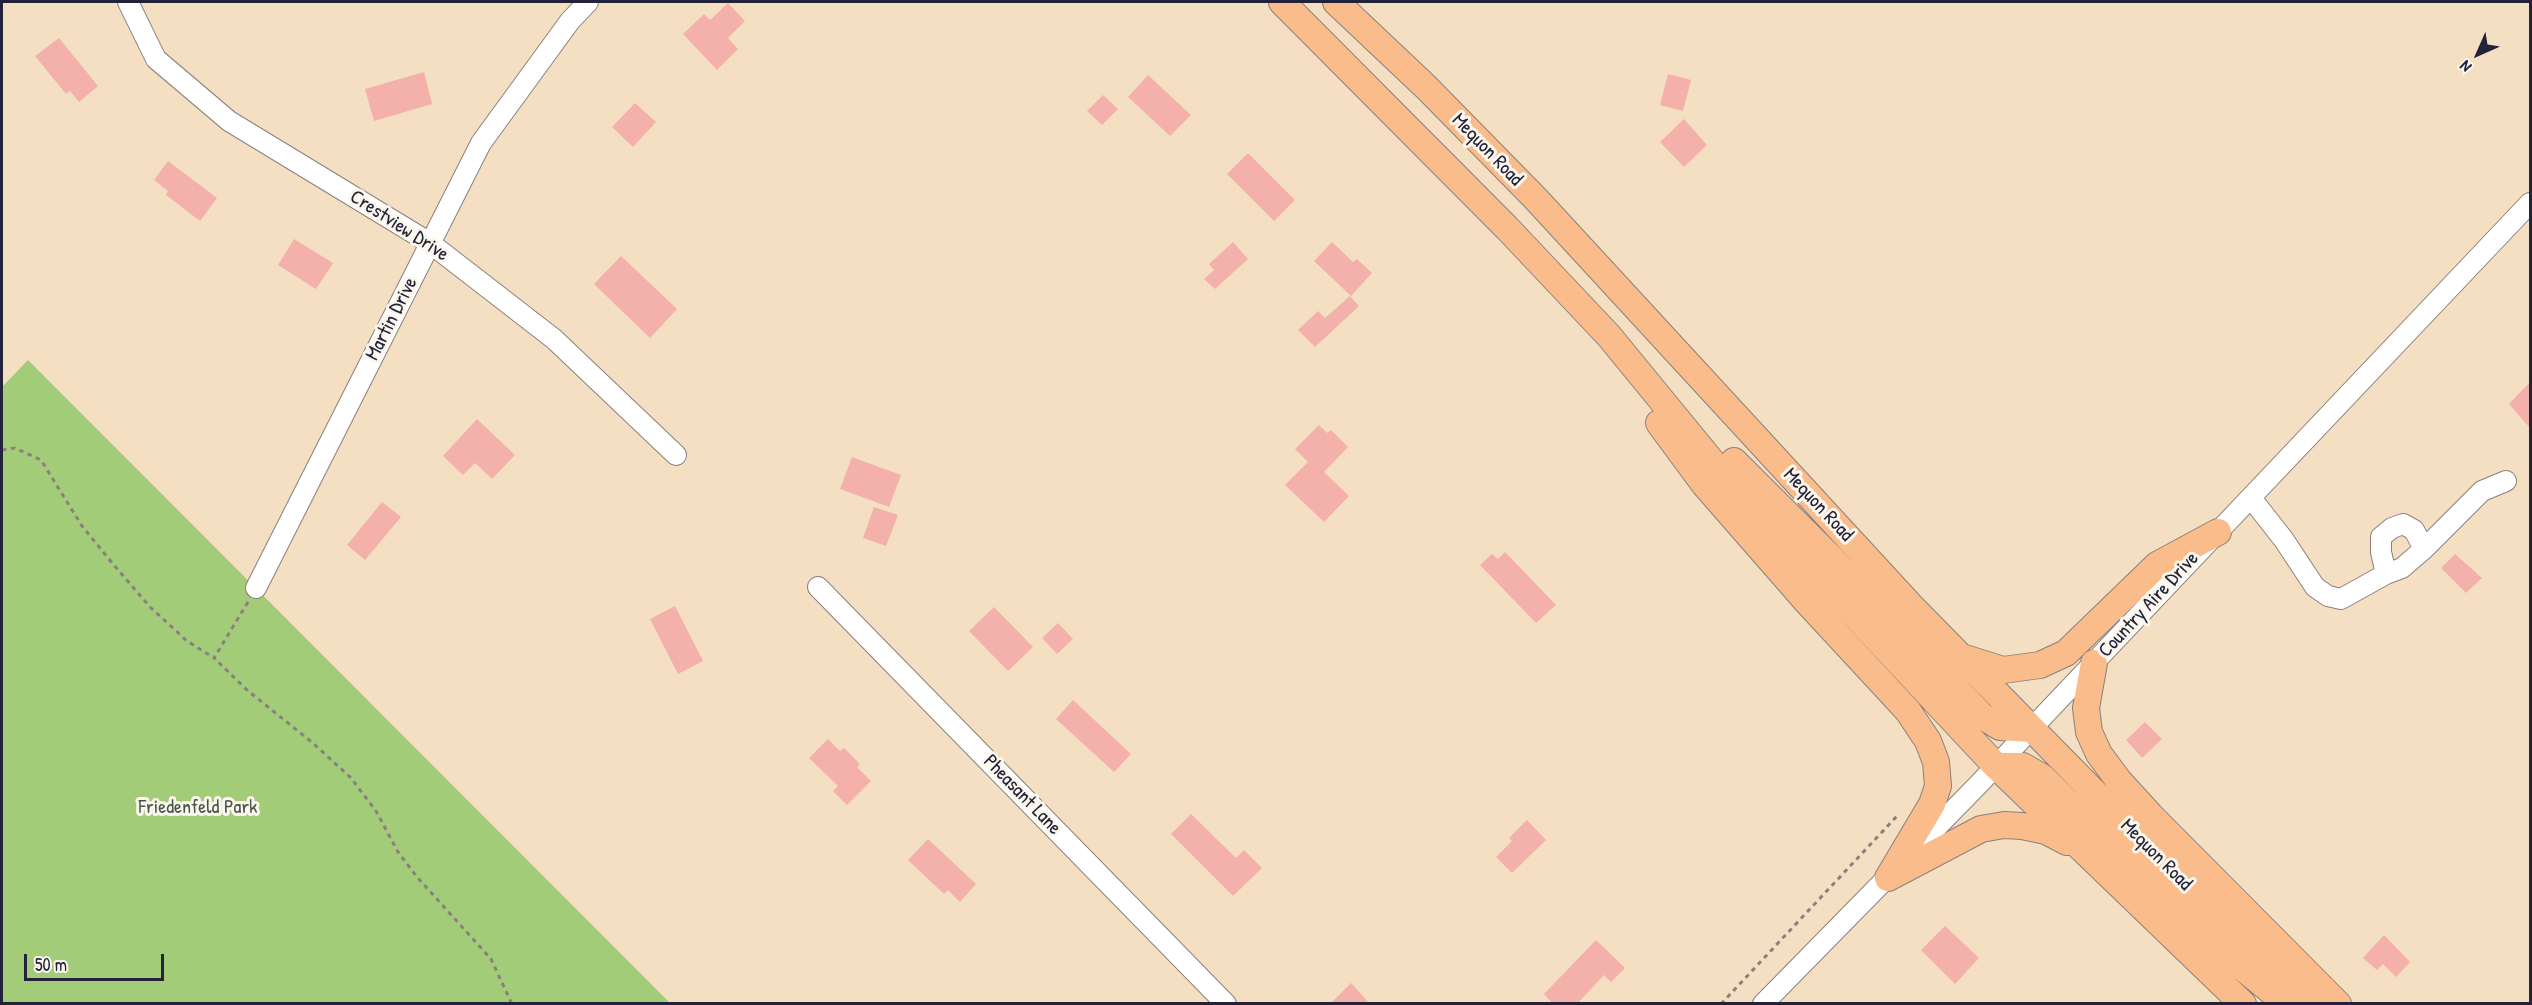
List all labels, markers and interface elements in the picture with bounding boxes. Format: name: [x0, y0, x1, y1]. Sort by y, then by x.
north arrow: [2448, 24, 2508, 84]
text: N: [2454, 56, 2476, 78]
street label: Mequon Road: [1447, 109, 1527, 191]
street label: Crestview Drive: [345, 185, 453, 267]
street label: Martin Drive: [361, 273, 423, 365]
street label: Mequon Road: [1778, 463, 1858, 547]
street label: Country Aire Drive: [2094, 547, 2204, 663]
street label: Pheasant Lane: [978, 750, 1066, 840]
park label: Friedenfeld Park: [139, 796, 257, 820]
street label: Mequon Road: [2115, 814, 2197, 896]
scale bar: [27, 942, 166, 980]
text: 50 m: [35, 952, 67, 977]

